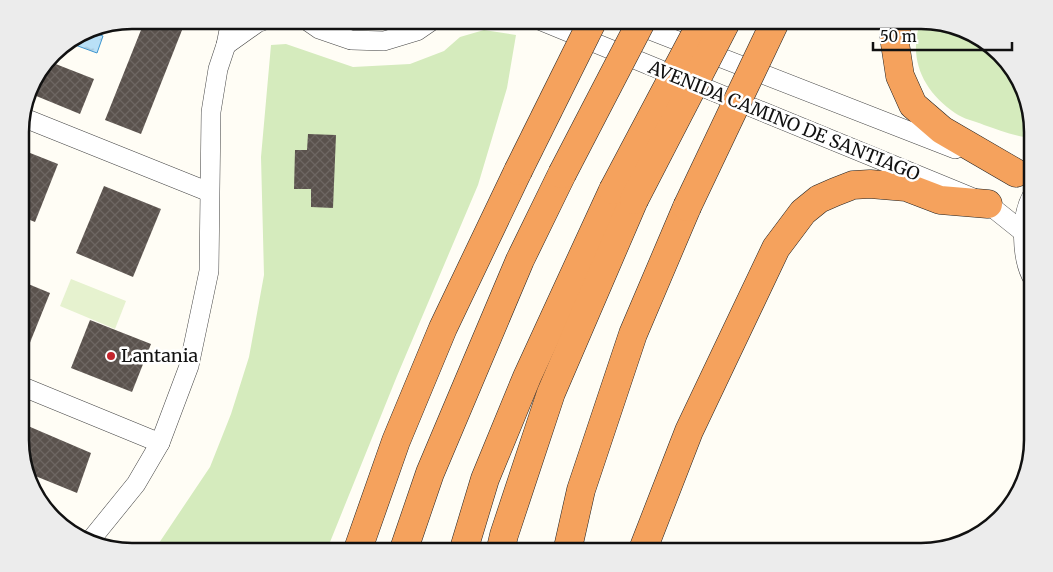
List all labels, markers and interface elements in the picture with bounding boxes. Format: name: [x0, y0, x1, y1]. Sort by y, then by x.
scale bar: [873, 20, 1012, 52]
text: 50 m: [880, 27, 917, 46]
street label: AVENIDA CAMINO DE SANTIAGO: [644, 55, 923, 186]
place label: Lantania: [121, 344, 199, 367]
marker: Lantania: [105, 350, 117, 362]

